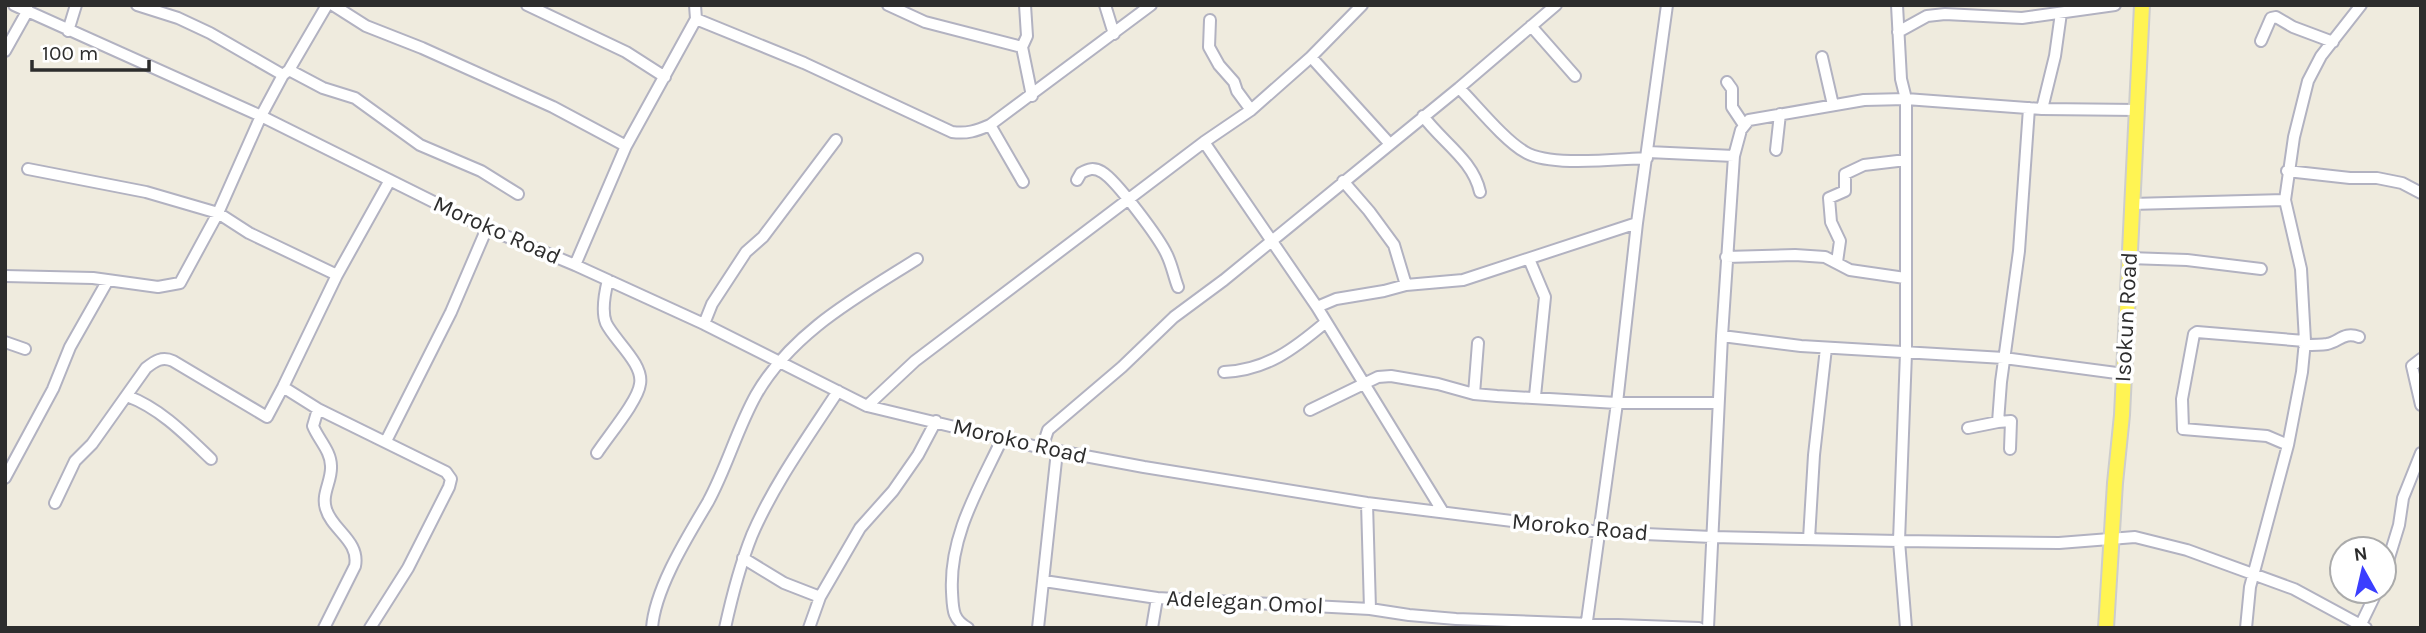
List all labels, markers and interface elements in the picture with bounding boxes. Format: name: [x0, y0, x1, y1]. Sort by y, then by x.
scale bar: [32, 28, 149, 72]
text: 100 m: [42, 41, 99, 65]
street label: Moroko Road: [429, 190, 565, 270]
street label: Isokun Road: [2109, 251, 2143, 383]
street label: Moroko Road: [950, 412, 1090, 470]
street label: Moroko Road: [1511, 508, 1649, 546]
north arrow: [2328, 535, 2398, 605]
text: N: [2352, 542, 2369, 566]
street label: Adelegan Omol: [1166, 584, 1324, 620]

